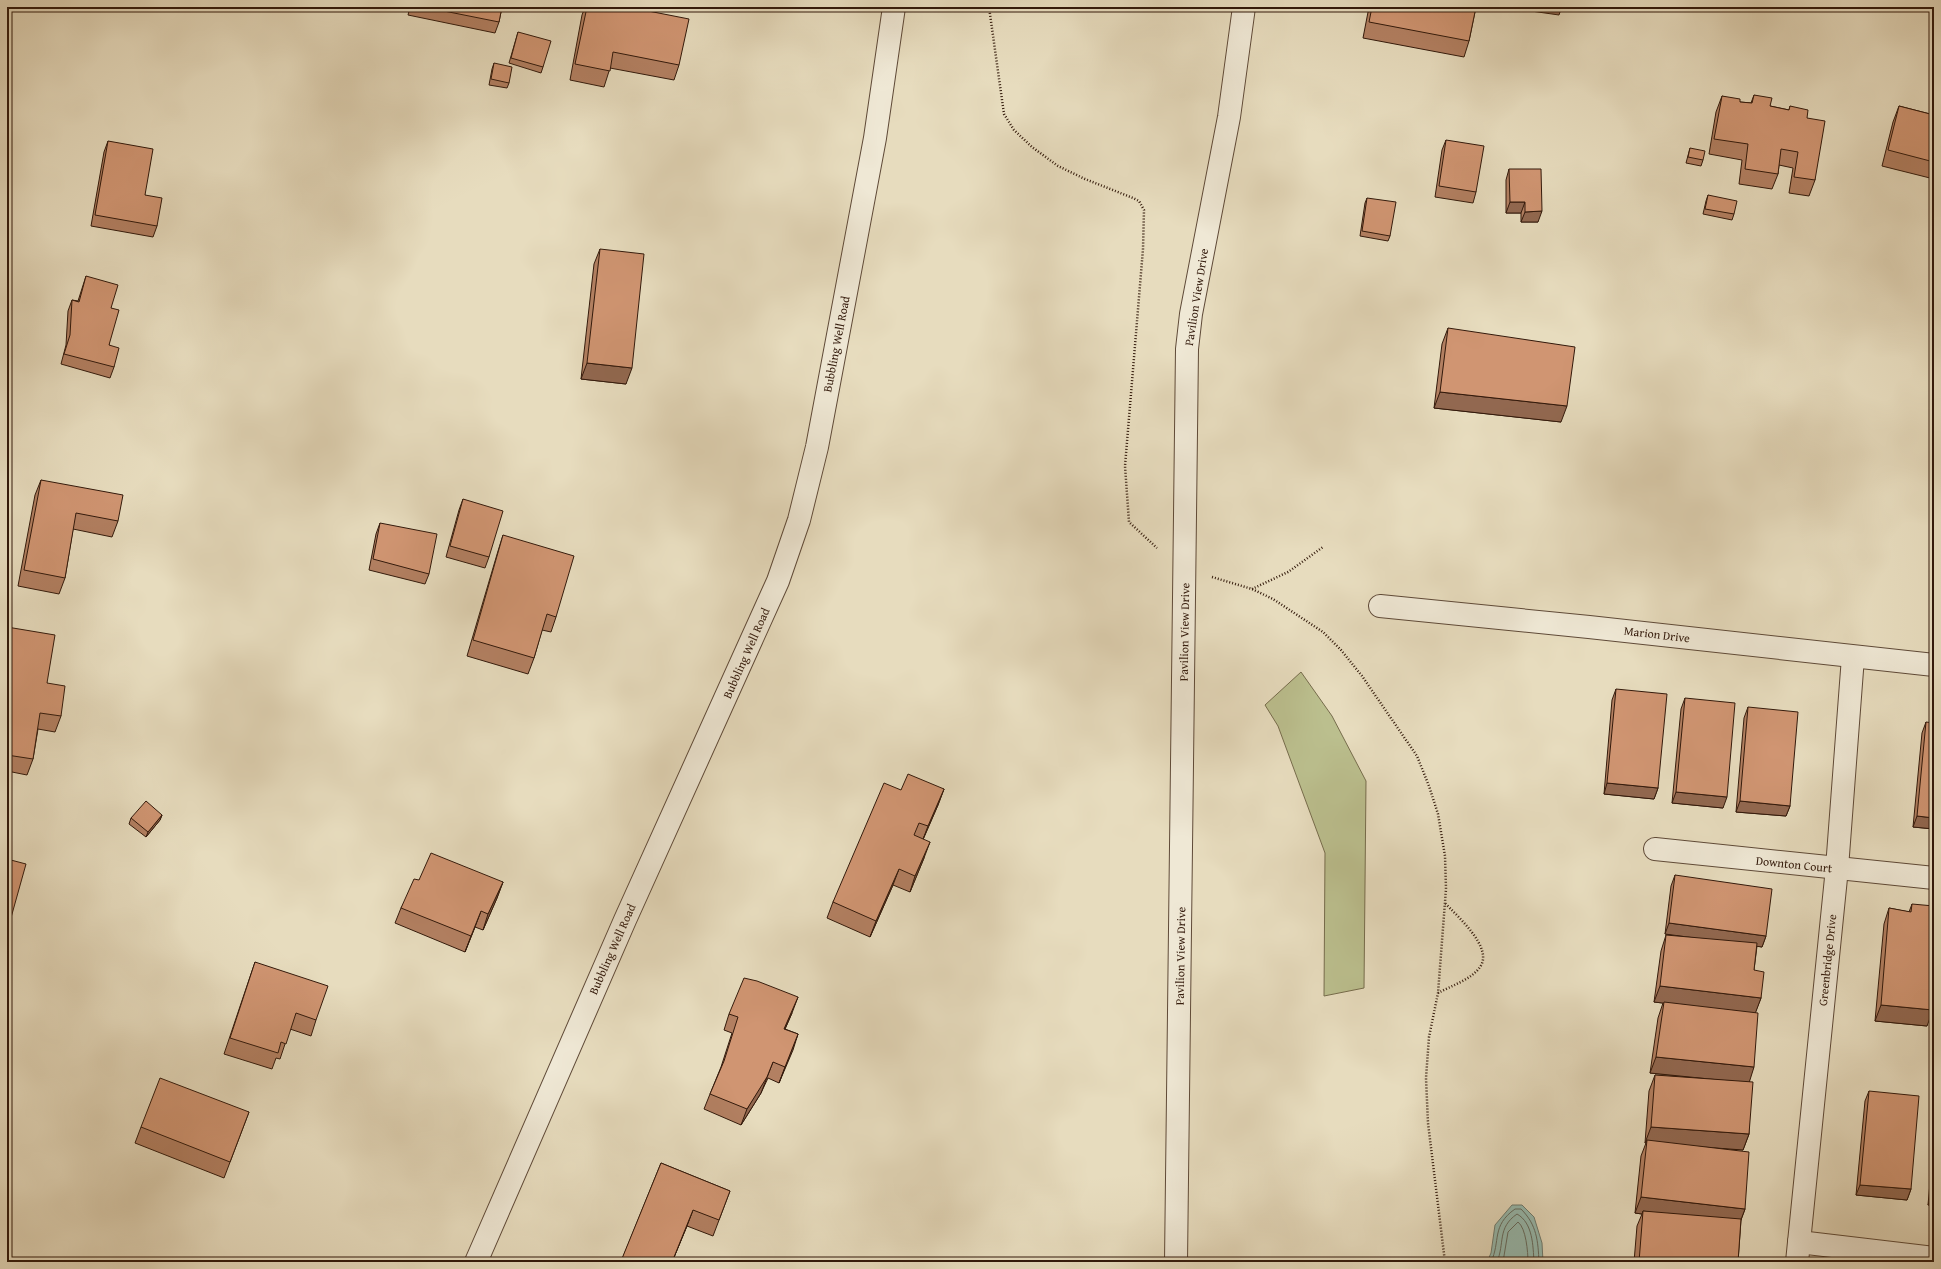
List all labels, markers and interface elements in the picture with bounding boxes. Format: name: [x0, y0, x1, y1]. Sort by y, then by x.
street label: Pavilion View Drive: [1180, 247, 1212, 347]
street label: Bubbling Well Road: [818, 294, 854, 394]
street label: Pavilion View Drive: [1175, 582, 1193, 681]
street label: Bubbling Well Road: [718, 604, 774, 701]
street label: Marion Drive: [1623, 622, 1691, 647]
street label: Downton Court: [1755, 852, 1834, 877]
street label: Bubbling Well Road: [584, 900, 640, 997]
street label: Pavilion View Drive: [1171, 906, 1189, 1005]
street label: Greenbridge Drive: [1814, 913, 1840, 1007]

